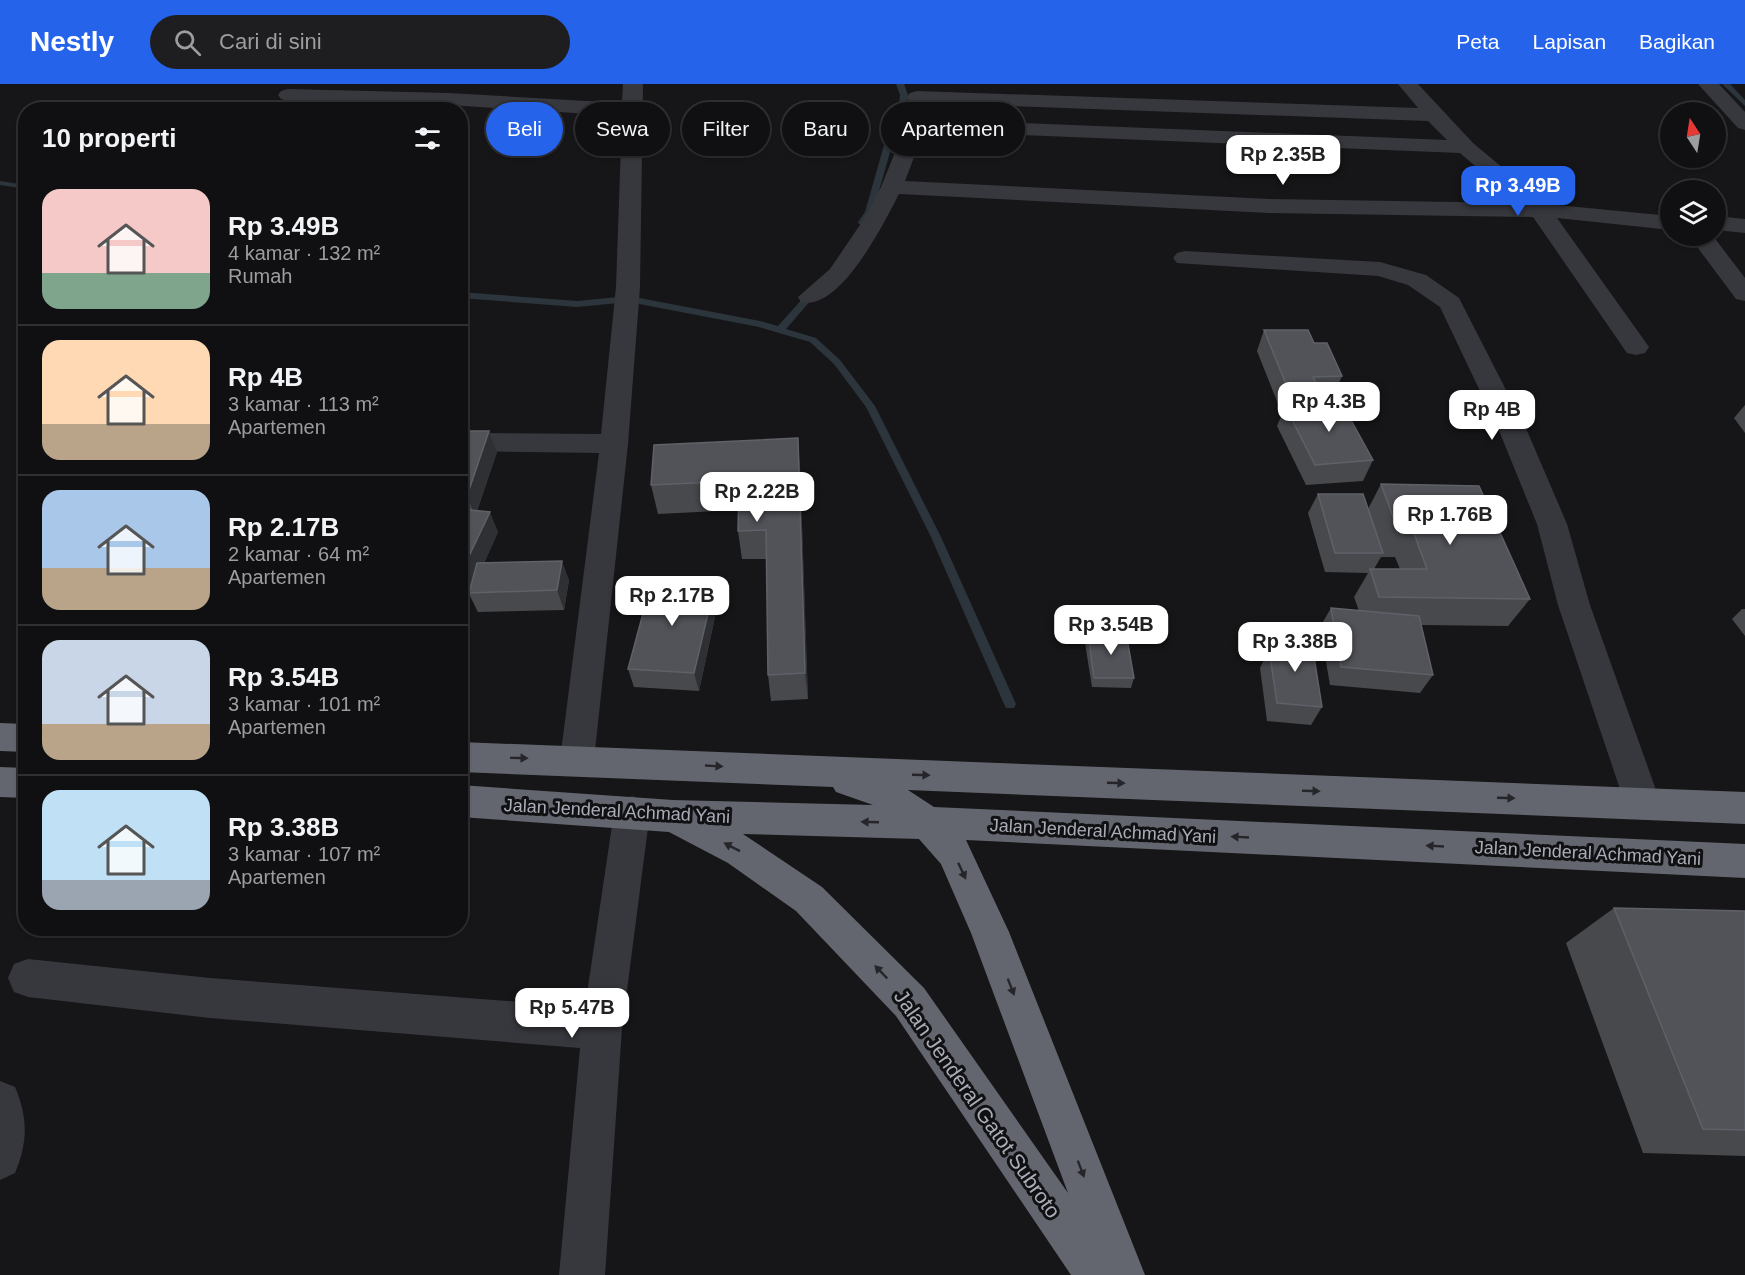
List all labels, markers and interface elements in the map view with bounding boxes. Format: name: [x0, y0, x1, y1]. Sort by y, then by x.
search box: [150, 15, 570, 69]
text: Nestly: [30, 26, 114, 57]
icon: search: [171, 26, 204, 59]
text: Cari di sini: [219, 29, 322, 54]
text: Peta: [1456, 30, 1500, 53]
text: Lapisan: [1533, 30, 1606, 53]
text: Bagikan: [1639, 30, 1715, 53]
chip: Beli: [486, 102, 563, 156]
chip: Sewa: [575, 102, 670, 156]
chip: Filter: [682, 102, 770, 156]
chip: Baru: [782, 102, 869, 156]
chip: Apartemen: [881, 102, 1025, 156]
north arrow: [1660, 102, 1726, 168]
map controls: [1660, 102, 1726, 246]
icon: filters: [411, 122, 444, 155]
text: 10 properti: [42, 123, 176, 153]
pin: Rp 2.35B: [1221, 135, 1345, 186]
text: Rp 2.35B: [1240, 143, 1326, 165]
pin: Rp 3.49B: [1456, 166, 1580, 217]
text: Rp 3.49B: [1475, 174, 1561, 196]
button: layers: [1660, 180, 1726, 246]
text: Rp 3.49B: [228, 211, 339, 241]
icon: home: [90, 213, 162, 285]
text: 4 kamar · 132 m²: [228, 242, 380, 264]
text: Rumah: [228, 265, 292, 287]
text: Rp 4B: [228, 362, 303, 392]
icon: home: [90, 364, 162, 436]
pin: Rp 4.3B: [1274, 382, 1384, 433]
text: Rp 4.3B: [1292, 390, 1366, 412]
pin: Rp 4B: [1450, 390, 1534, 441]
text: 3 kamar · 113 m²: [228, 393, 379, 415]
text: Rp 4B: [1463, 398, 1521, 420]
text: Apartemen: [228, 416, 326, 438]
pin: Rp 2.22B: [695, 472, 819, 523]
text: Rp 2.22B: [714, 480, 800, 502]
pin: Rp 1.76B: [1388, 495, 1512, 546]
text: Rp 1.76B: [1407, 503, 1493, 525]
text: Rp 2.17B: [228, 512, 339, 542]
icon: home: [90, 514, 162, 586]
text: 2 kamar · 64 m²: [228, 543, 369, 565]
text: Apartemen: [228, 566, 326, 588]
pin: Rp 2.17B: [610, 576, 734, 627]
text: Rp 2.17B: [629, 584, 715, 606]
pin: Rp 3.54B: [1049, 605, 1173, 656]
text: Rp 3.54B: [1068, 613, 1154, 635]
pin: Rp 3.38B: [1233, 622, 1357, 673]
text: Rp 3.38B: [1252, 630, 1338, 652]
text: Rp 3.54B: [228, 662, 339, 692]
icon: home: [90, 664, 162, 736]
text: 3 kamar · 101 m²: [228, 693, 380, 715]
text: Apartemen: [228, 716, 326, 738]
one-way arrow: [509, 754, 528, 763]
one-way arrow: [704, 761, 723, 770]
one-way arrow: [912, 770, 931, 780]
one-way arrow: [1107, 778, 1126, 787]
one-way arrow: [1302, 786, 1321, 795]
one-way arrow: [1496, 794, 1515, 803]
street label: Jalan Jenderal Achmad Yani: [503, 795, 731, 827]
text: Rp 3.38B: [228, 812, 339, 842]
icon: home: [90, 814, 162, 886]
street label: Jalan Jenderal Achmad Yani: [989, 815, 1217, 847]
one-way arrow: [861, 817, 880, 826]
one-way arrow: [1231, 833, 1250, 842]
street label: Jalan Jenderal Achmad Yani: [1474, 837, 1702, 869]
one-way arrow: [724, 842, 741, 852]
one-way arrow: [1425, 842, 1444, 851]
text: 3 kamar · 107 m²: [228, 843, 380, 865]
one-way arrow: [957, 862, 967, 880]
text: Apartemen: [228, 866, 326, 888]
one-way arrow: [874, 965, 888, 979]
one-way arrow: [1007, 978, 1016, 996]
street label: Jalan Jenderal Gatot Subroto: [890, 985, 1065, 1222]
pin: Rp 5.47B: [510, 988, 634, 1039]
text: Rp 5.47B: [529, 996, 615, 1018]
one-way arrow: [1077, 1160, 1087, 1178]

